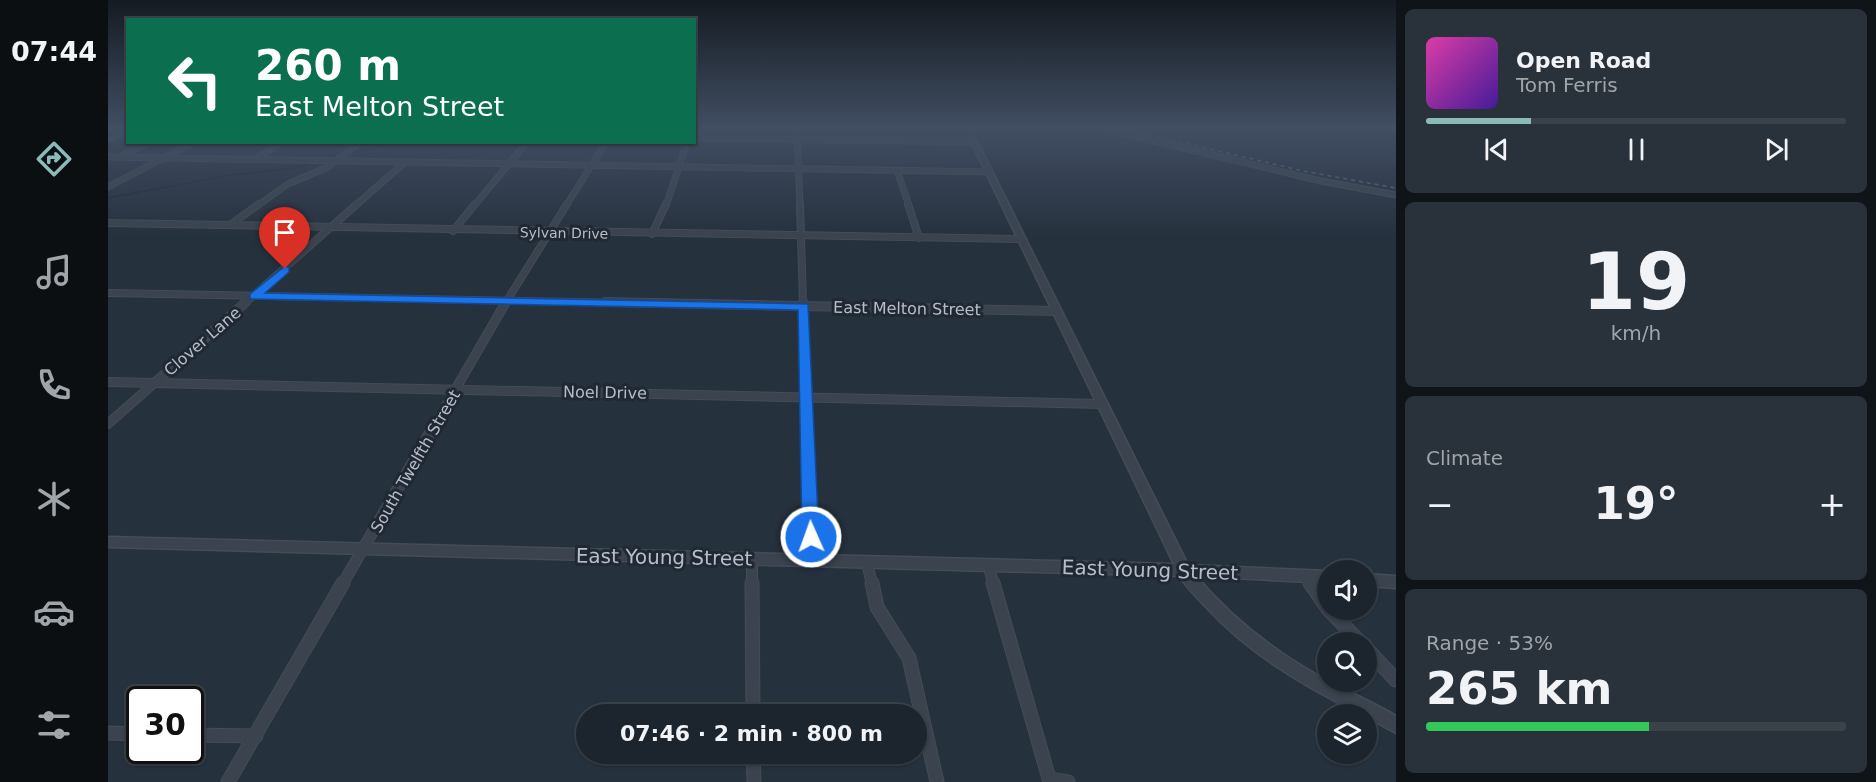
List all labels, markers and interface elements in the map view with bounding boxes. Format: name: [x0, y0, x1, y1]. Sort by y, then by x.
text: 07:44: [11, 36, 97, 67]
text: 260 m: [255, 41, 401, 90]
icon: left: [156, 42, 234, 120]
text: Open Road: [1516, 48, 1651, 73]
text: Tom Ferris: [1516, 73, 1618, 97]
text: East Melton Street: [255, 91, 504, 122]
icon: previous: [1480, 133, 1513, 166]
icon: pause: [1620, 133, 1653, 166]
icon: next: [1760, 133, 1793, 166]
icon: directions: [33, 138, 75, 180]
pin: [259, 207, 310, 269]
icon: arrive: [268, 216, 301, 249]
street label: Sylvan Drive: [520, 224, 608, 242]
text: 19: [1582, 237, 1690, 327]
icon: music: [33, 251, 75, 293]
street label: East Melton Street: [833, 298, 981, 319]
street label: Clover Lane: [160, 303, 244, 380]
text: km/h: [1611, 321, 1661, 345]
icon: phone: [33, 364, 75, 406]
street label: Noel Drive: [563, 382, 647, 403]
street label: South Twelfth Street: [367, 387, 464, 536]
text: Climate: [1426, 446, 1503, 470]
text: 19°: [1593, 477, 1679, 530]
icon: climate: [33, 478, 75, 520]
text: −: [1426, 485, 1454, 524]
text: +: [1818, 485, 1846, 524]
position arrow: [779, 505, 843, 569]
street label: East Young Street: [576, 543, 753, 571]
street label: East Young Street: [1061, 555, 1239, 585]
map controls: [1317, 560, 1377, 764]
button: sound: [1317, 560, 1377, 620]
icon: car: [33, 591, 75, 633]
text: Range · 53%: [1426, 631, 1553, 655]
button: search: [1317, 632, 1377, 692]
text: 265 km: [1426, 662, 1612, 715]
speed limit sign: 30: [126, 686, 204, 764]
icon: filters: [33, 704, 75, 746]
button: layers: [1317, 704, 1377, 764]
text: 07:46 · 2 min · 800 m: [620, 721, 883, 746]

